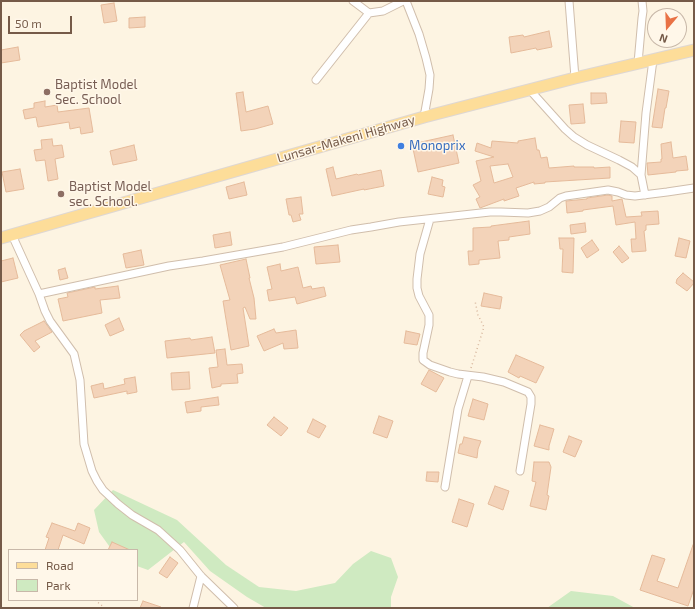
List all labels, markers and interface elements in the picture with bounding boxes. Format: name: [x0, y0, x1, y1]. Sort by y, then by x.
scale bar: [10, 8, 74, 34]
north arrow: [647, 8, 687, 48]
text: 50 m: [15, 16, 42, 30]
text: N: [657, 31, 669, 46]
place label: Baptist Model Sec. School: [55, 77, 137, 108]
marker: Baptist Model Sec. School: [42, 87, 52, 97]
street label: Lunsar-Makeni Highway: [275, 112, 417, 166]
place label: Monoprix: [409, 138, 466, 154]
marker: Monoprix: [396, 141, 406, 151]
place label: Baptist Model sec. School.: [69, 179, 151, 210]
marker: Baptist Model sec. School.: [56, 189, 66, 199]
legend: [8, 549, 138, 601]
text: Road: [46, 558, 74, 572]
text: Park: [46, 578, 71, 592]

